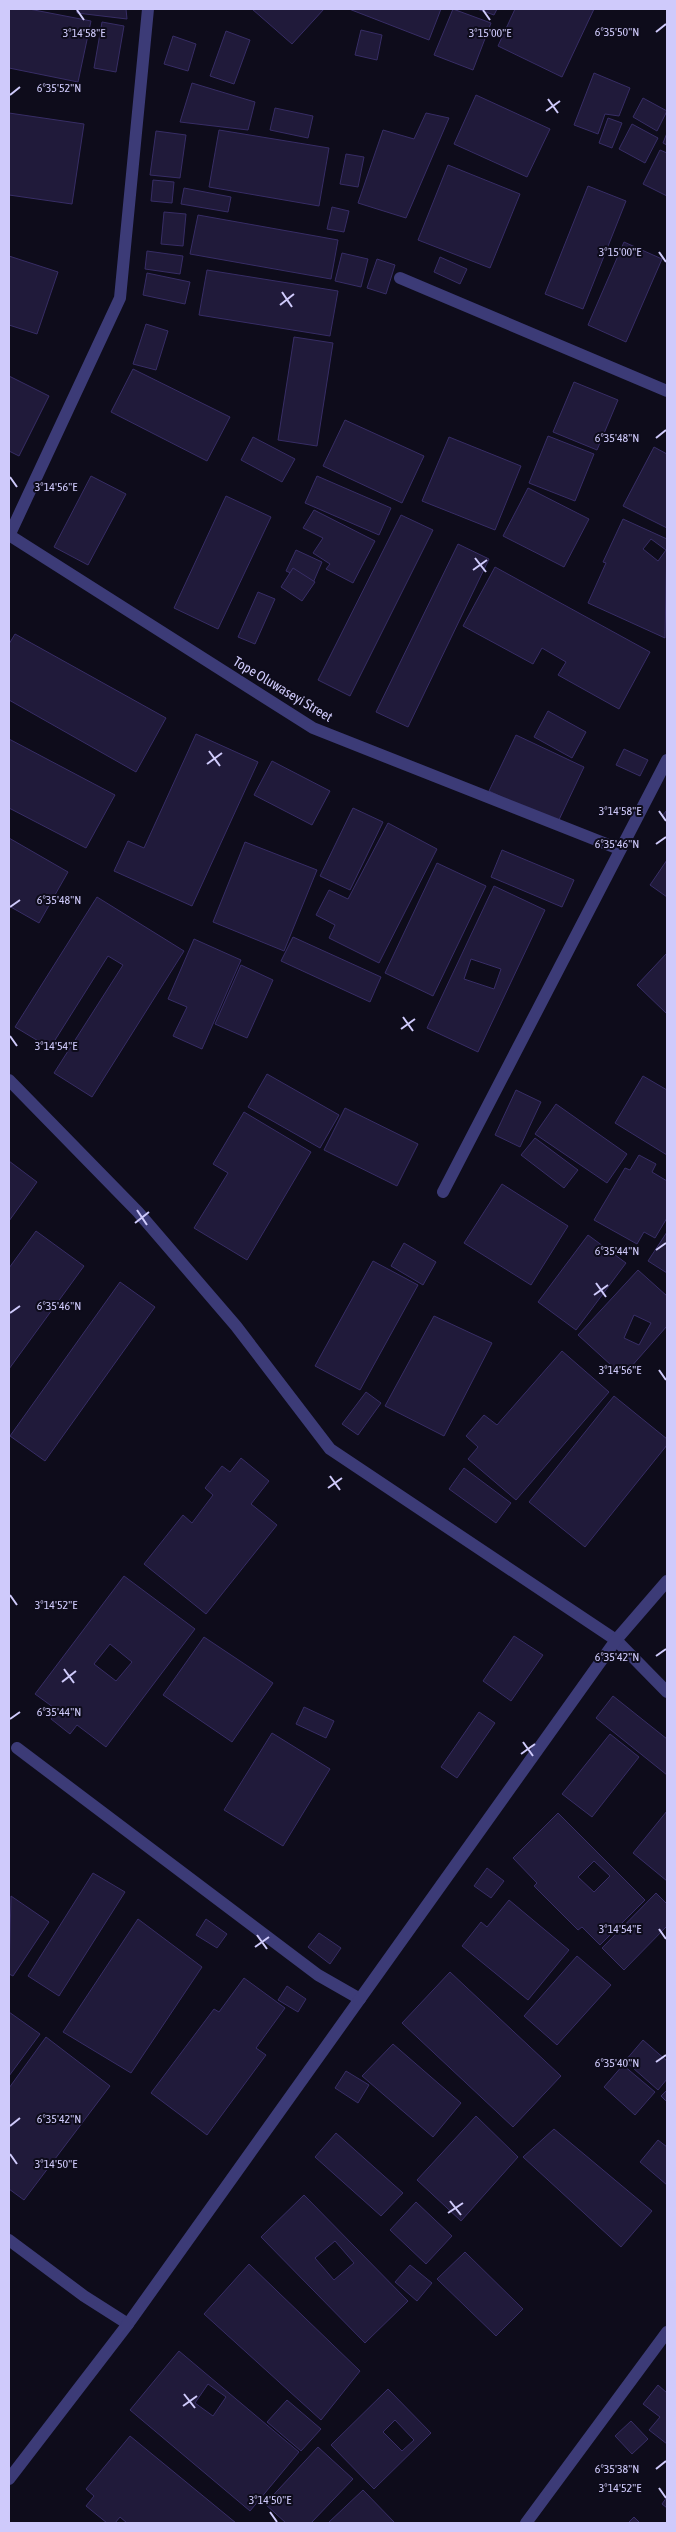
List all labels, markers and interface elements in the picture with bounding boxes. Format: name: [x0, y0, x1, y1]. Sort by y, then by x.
text: 6°35'50"N: [595, 25, 639, 39]
text: 3°14'58"E: [63, 26, 105, 40]
text: 3°15'00"E: [469, 26, 511, 40]
text: 6°35'52"N: [37, 81, 81, 95]
text: 3°15'00"E: [599, 245, 641, 259]
text: 6°35'48"N: [595, 431, 639, 445]
text: 3°14'56"E: [35, 480, 77, 494]
street label: Tope Oluwaseyi Street: [230, 653, 336, 725]
text: 3°14'58"E: [599, 804, 641, 818]
text: 6°35'46"N: [595, 837, 639, 851]
text: 6°35'48"N: [37, 893, 81, 907]
text: 3°14'54"E: [35, 1039, 77, 1053]
text: 6°35'44"N: [595, 1244, 639, 1258]
text: 6°35'46"N: [37, 1299, 81, 1313]
text: 3°14'56"E: [599, 1363, 641, 1377]
text: 3°14'52"E: [35, 1598, 77, 1612]
text: 6°35'42"N: [595, 1650, 639, 1664]
text: 6°35'44"N: [37, 1705, 81, 1719]
text: 3°14'54"E: [599, 1922, 641, 1936]
text: 6°35'40"N: [595, 2056, 639, 2070]
text: 6°35'42"N: [37, 2112, 81, 2126]
text: 3°14'50"E: [35, 2157, 77, 2171]
text: 6°35'38"N: [595, 2462, 639, 2476]
text: 3°14'52"E: [599, 2481, 641, 2495]
text: 3°14'50"E: [249, 2493, 291, 2507]

